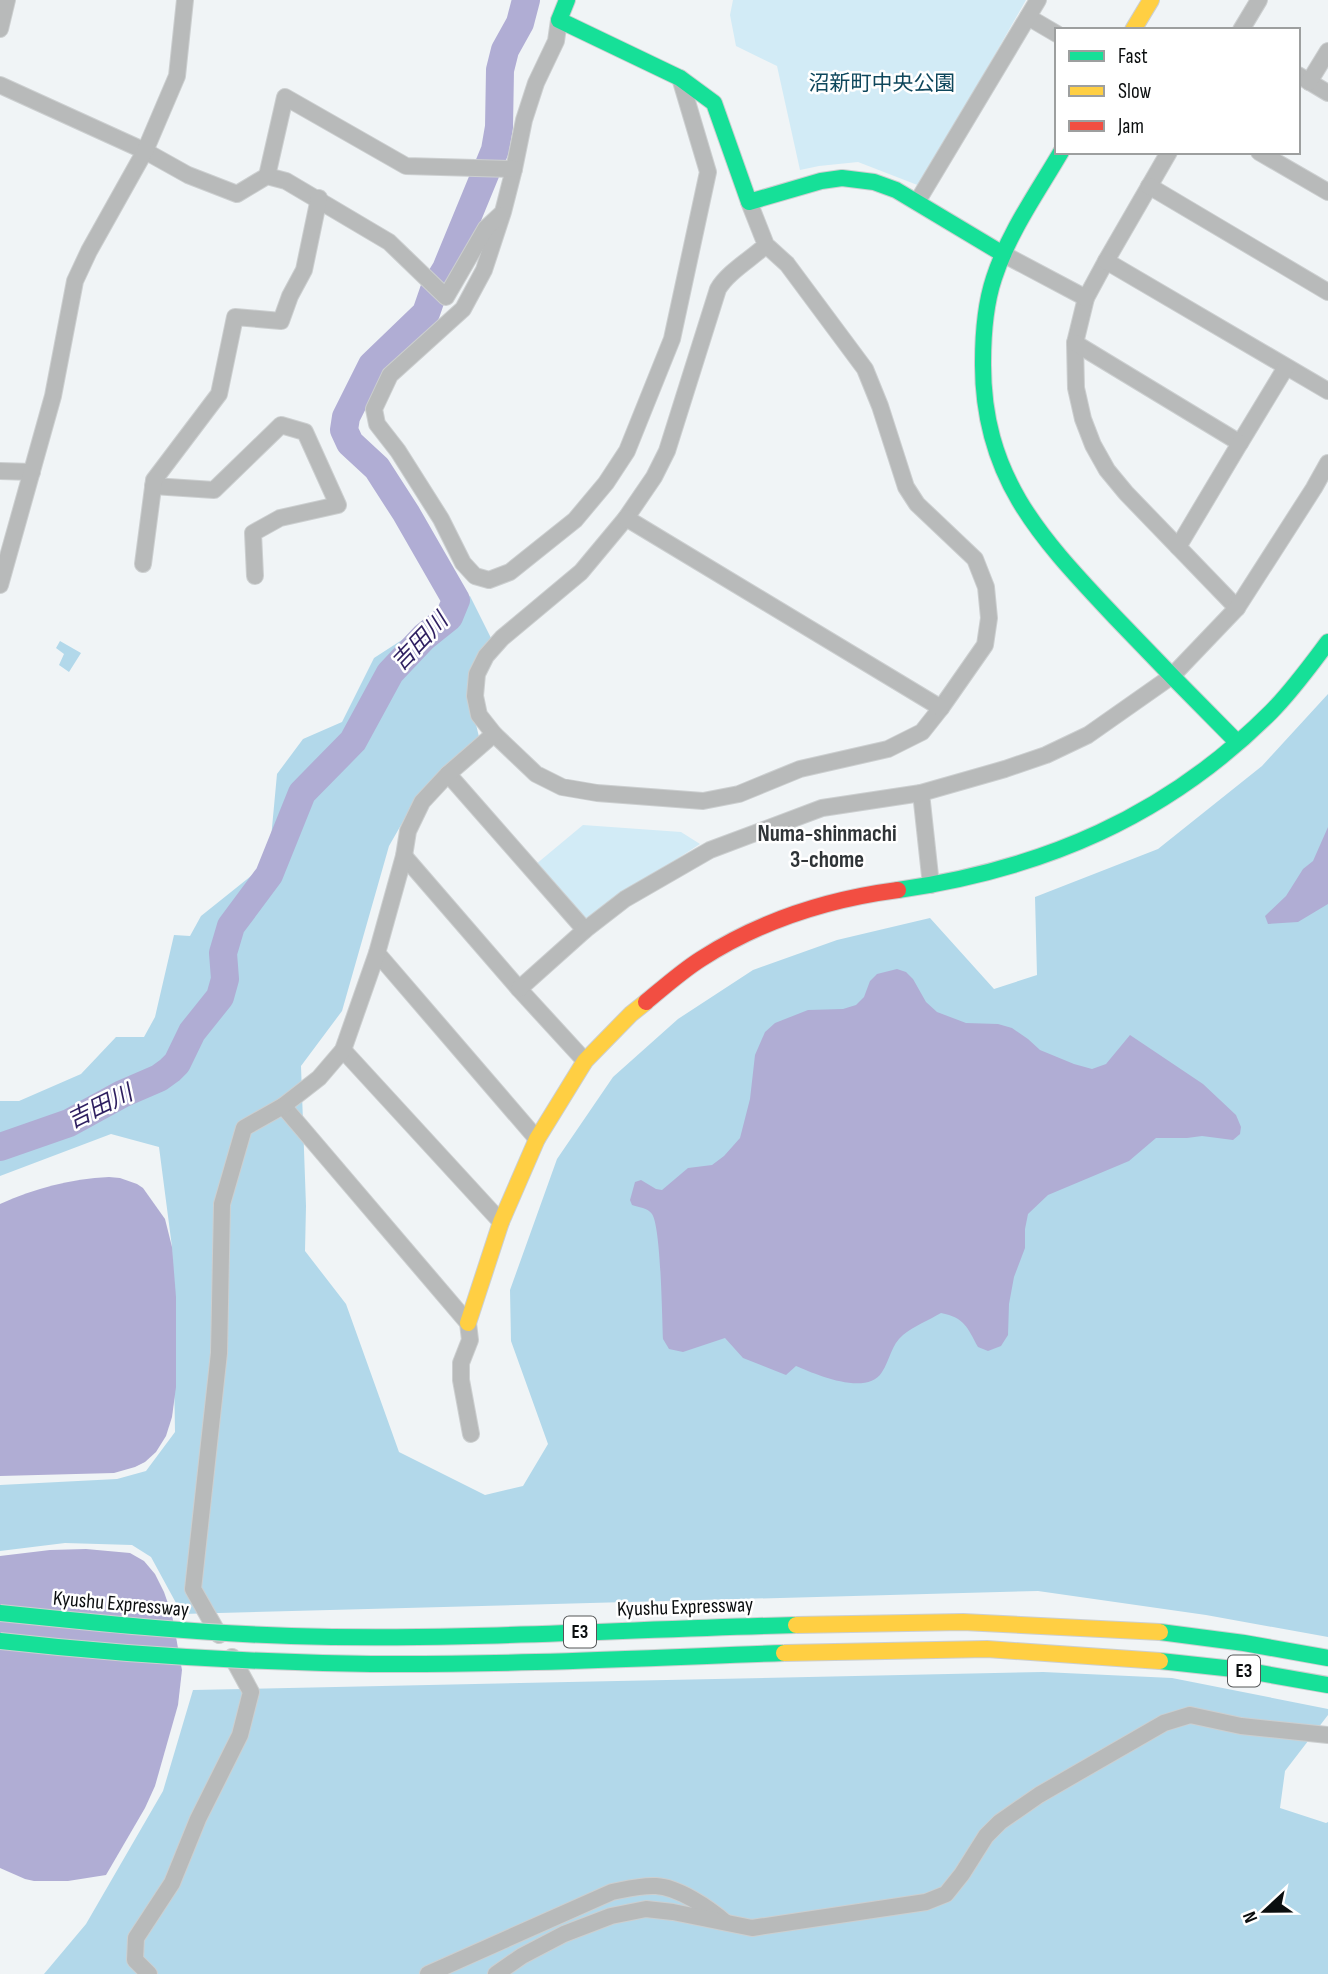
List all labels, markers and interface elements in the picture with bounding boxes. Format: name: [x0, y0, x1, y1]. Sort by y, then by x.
legend: [1055, 28, 1300, 154]
text: Fast: [1118, 44, 1148, 69]
park label: 沼新町中央公園: [809, 71, 956, 96]
text: Slow: [1118, 79, 1152, 104]
text: Jam: [1117, 114, 1144, 139]
water label: 吉田川: [386, 605, 456, 677]
district label: Numa-shinmachi 3-chome: [757, 820, 897, 874]
water label: 吉田川: [63, 1078, 140, 1135]
street label: Kyushu Expressway: [52, 1586, 190, 1622]
street label: Kyushu Expressway: [616, 1592, 754, 1622]
road number: E3: [564, 1616, 596, 1648]
road number: E3: [1228, 1656, 1260, 1686]
north arrow: [1230, 1876, 1300, 1946]
text: N: [1238, 1908, 1263, 1926]

